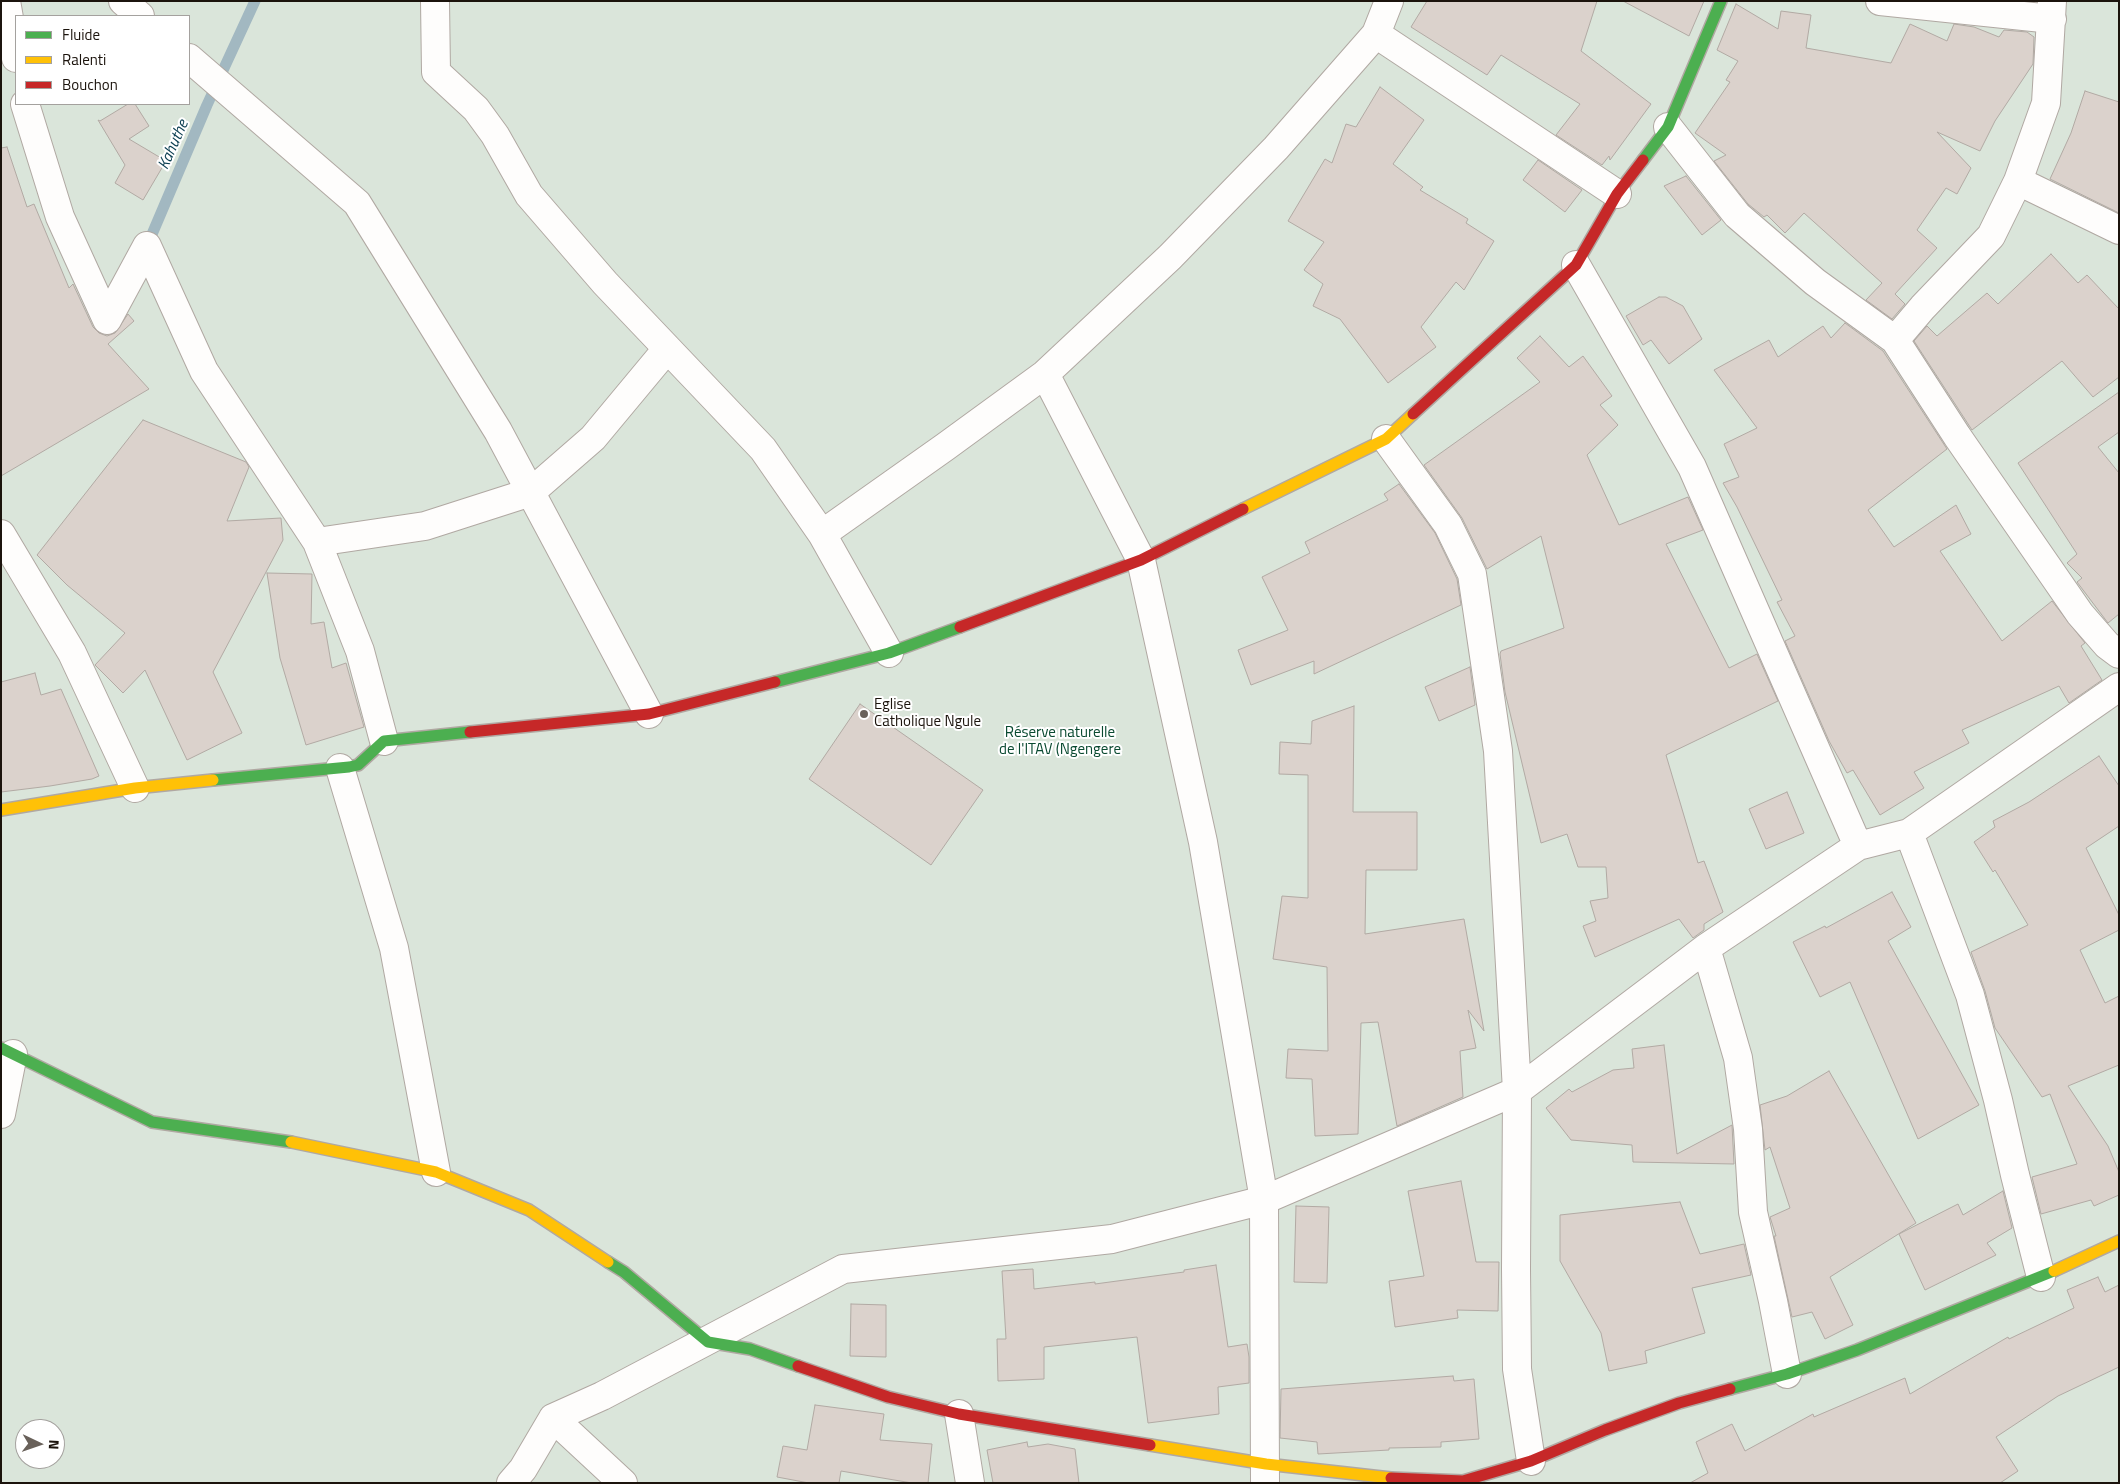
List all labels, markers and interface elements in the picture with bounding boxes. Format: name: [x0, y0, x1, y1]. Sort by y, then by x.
legend: [15, 15, 190, 105]
text: Fluide: [62, 23, 100, 46]
text: Ralenti: [62, 48, 106, 71]
text: Bouchon: [62, 73, 118, 96]
water label: Kahuthe: [155, 117, 193, 173]
place label: Eglise Catholique Ngule: [874, 696, 981, 731]
marker: Eglise Catholique Ngule: [858, 708, 870, 720]
park label: Réserve naturelle de l'ITAV (Ngengere: [999, 724, 1121, 759]
north arrow: [15, 1419, 65, 1469]
text: N: [44, 1439, 65, 1450]

